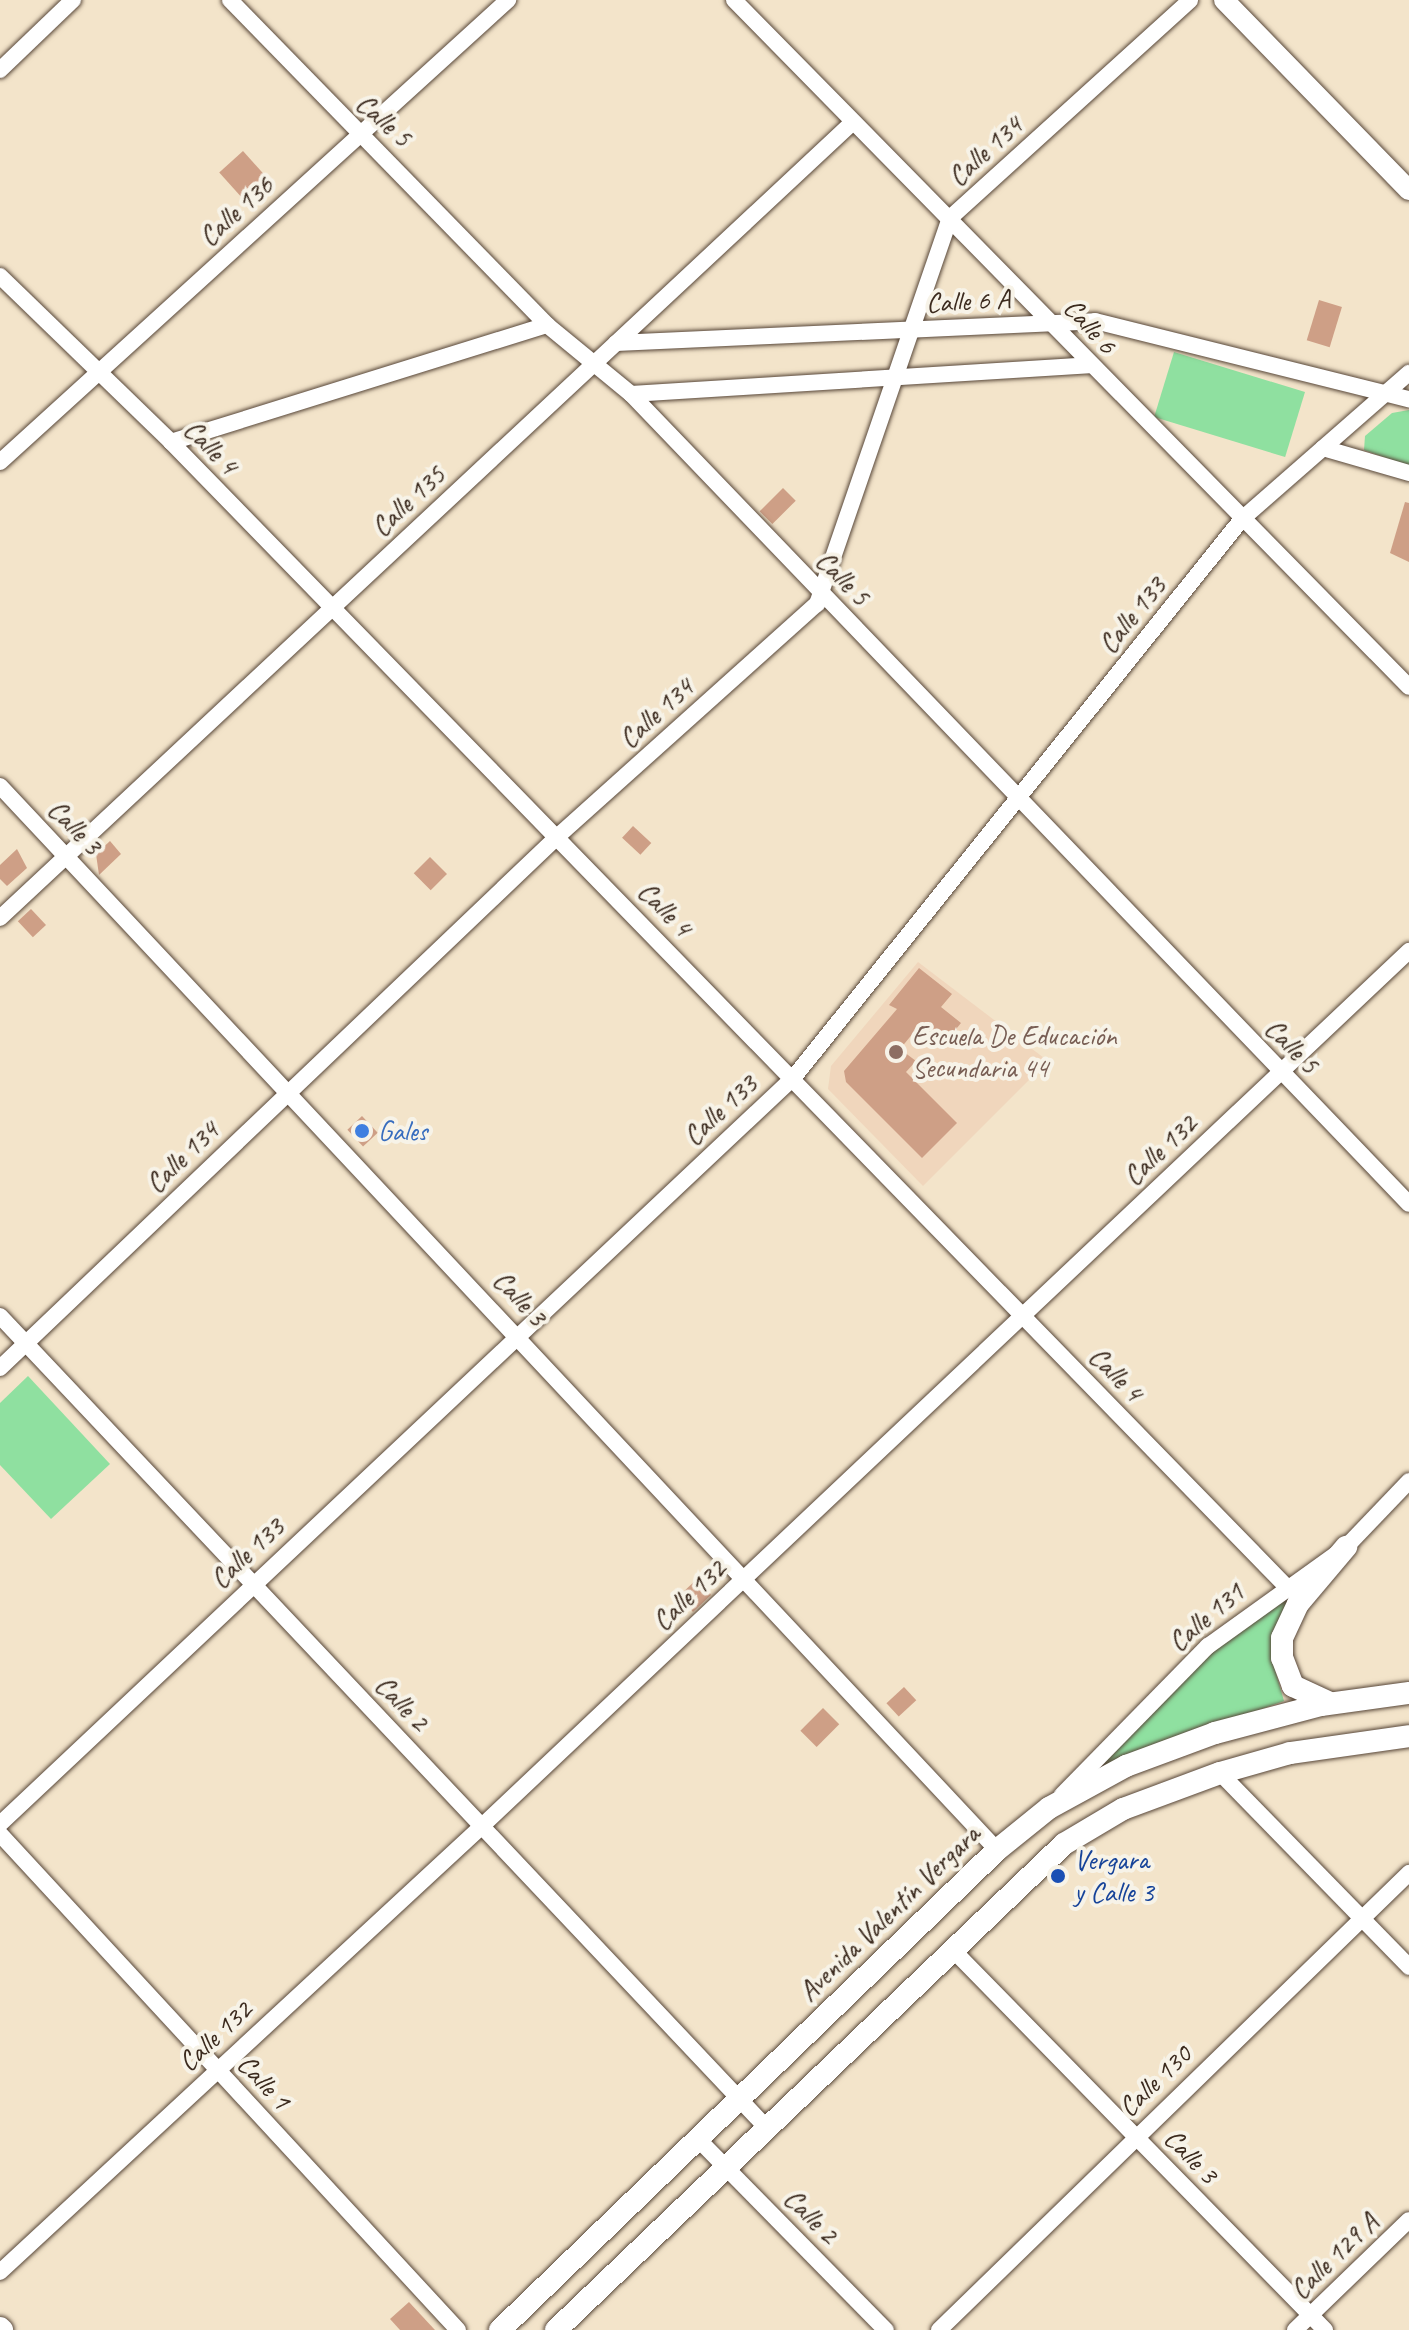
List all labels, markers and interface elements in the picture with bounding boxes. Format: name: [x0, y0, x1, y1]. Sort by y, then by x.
street label: Calle 5: [349, 86, 419, 154]
street label: Calle 134: [941, 109, 1029, 193]
street label: Calle 136: [192, 169, 280, 253]
street label: Calle 6 A: [925, 282, 1011, 320]
street label: Calle 6: [1056, 291, 1124, 361]
street label: Calle 4: [177, 413, 245, 481]
street label: Calle 135: [364, 459, 452, 543]
street label: Calle 5: [809, 544, 877, 612]
street label: Calle 133: [1091, 570, 1173, 660]
street label: Calle 134: [612, 671, 700, 755]
street label: Calle 3: [41, 793, 109, 861]
street label: Calle 4: [631, 875, 699, 943]
street label: Calle 5: [1258, 1012, 1326, 1080]
place label: Escuela De Educación Secundaria 44: [912, 1019, 1116, 1085]
marker: Escuela De Educación Secundaria 44: [887, 1043, 905, 1061]
street label: Calle 133: [676, 1068, 764, 1152]
street label: Calle 132: [1116, 1108, 1204, 1192]
street label: Calle 134: [138, 1114, 226, 1200]
place label: Gales: [378, 1114, 427, 1148]
marker: Gales: [353, 1122, 371, 1140]
street label: Calle 3: [486, 1263, 554, 1333]
street label: Calle 4: [1082, 1340, 1150, 1408]
street label: Calle 133: [203, 1511, 291, 1595]
street label: Calle 132: [645, 1553, 733, 1637]
street label: Calle 131: [1161, 1576, 1251, 1658]
street label: Calle 2: [368, 1668, 436, 1738]
street label: Avenida Valentín Vergara: [791, 1818, 987, 2008]
place label: Vergara y Calle 3: [1074, 1843, 1154, 1909]
marker: Vergara y Calle 3: [1049, 1867, 1067, 1885]
street label: Calle 132: [171, 1994, 259, 2078]
street label: Calle 130: [1111, 2038, 1199, 2124]
street label: Calle 1: [230, 2047, 298, 2117]
street label: Calle 3: [1157, 2122, 1225, 2190]
street label: Calle 2: [777, 2182, 845, 2250]
street label: Calle 129 A: [1283, 2206, 1385, 2306]

